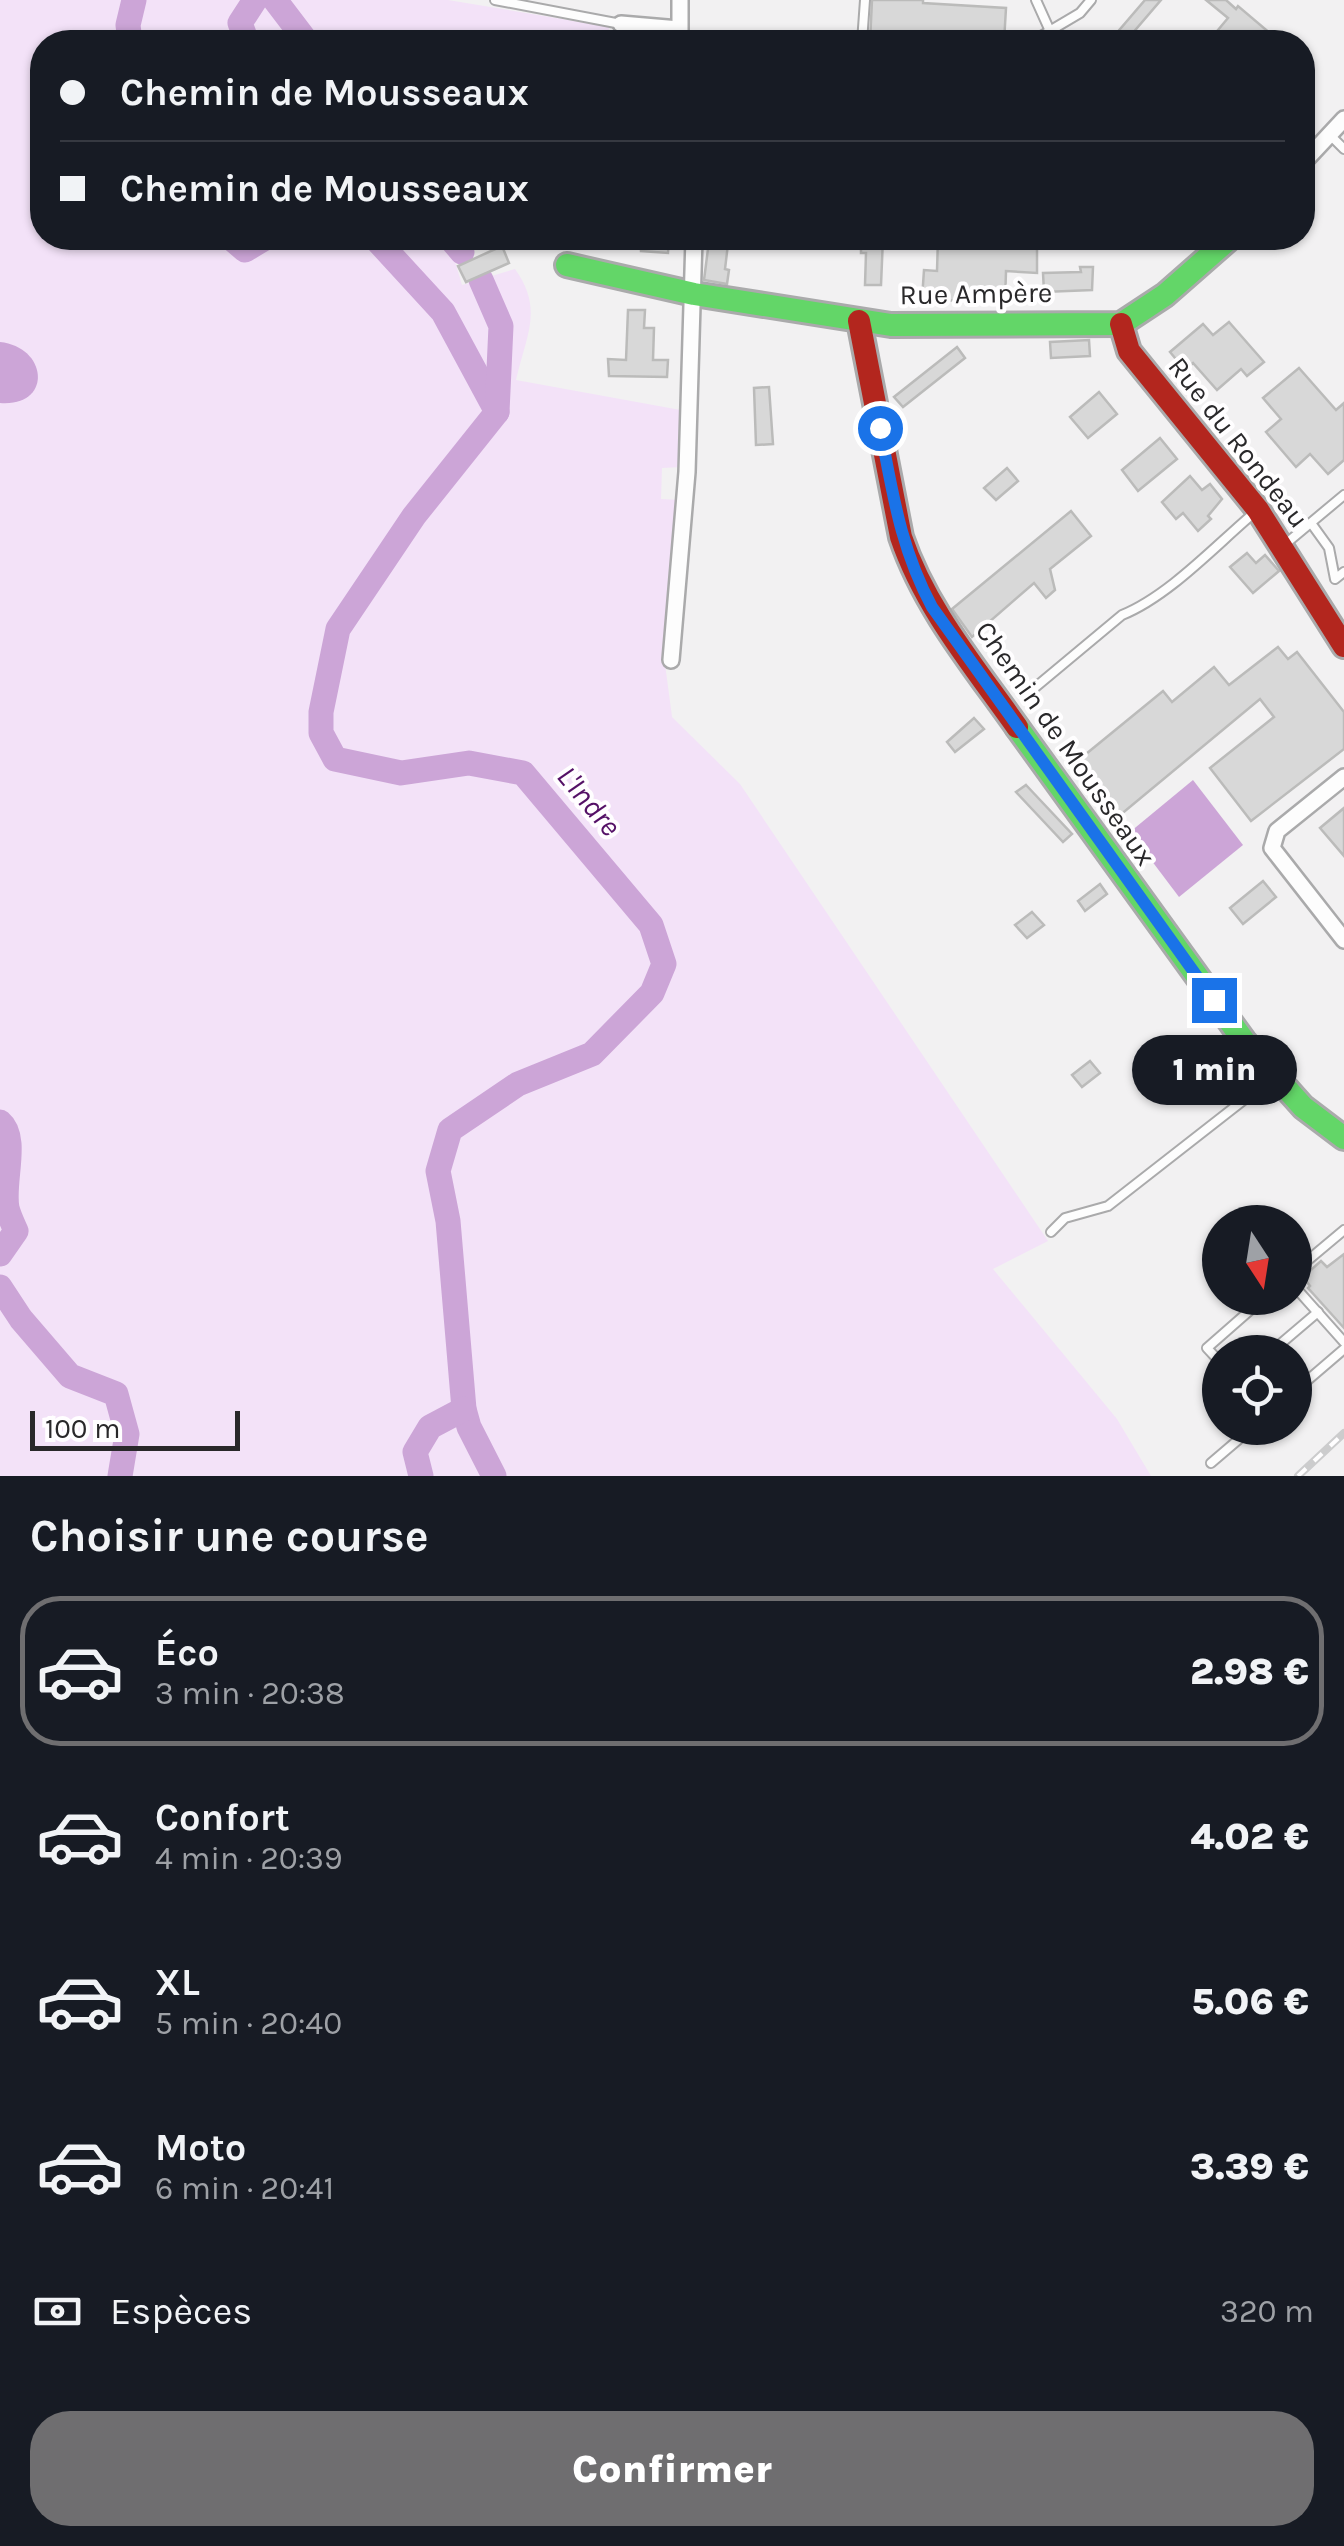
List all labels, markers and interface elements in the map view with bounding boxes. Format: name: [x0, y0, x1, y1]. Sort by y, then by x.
text: Chemin de Mousseaux: [120, 70, 529, 115]
text: Chemin de Mousseaux: [120, 166, 529, 211]
street label: Rue Ampère: [899, 276, 1053, 311]
street label: Rue du Rondeau: [1162, 350, 1316, 534]
route start: [858, 406, 903, 451]
street label: Chemin de Mousseaux: [969, 615, 1162, 872]
water label: L'Indre: [549, 759, 629, 843]
route end: [1192, 978, 1237, 1023]
callout: 1 min: [1132, 1035, 1296, 1105]
text: 1 min: [1173, 1051, 1256, 1088]
north arrow: [1202, 1205, 1312, 1315]
map controls: [1202, 1205, 1312, 1445]
button: locate: [1202, 1335, 1312, 1445]
scale bar: [30, 1406, 240, 1450]
text: 100 m: [45, 1412, 120, 1445]
text: Choisir une course: [30, 1510, 429, 1562]
icon: car: [35, 1626, 125, 1716]
text: Éco: [155, 1630, 219, 1675]
text: 2.98 €: [1190, 1649, 1309, 1694]
text: 3 min · 20:38: [155, 1675, 345, 1712]
icon: car: [35, 1791, 125, 1881]
text: Confort: [155, 1795, 290, 1840]
text: 4.02 €: [1191, 1814, 1309, 1859]
text: 4 min · 20:39: [155, 1840, 343, 1877]
icon: car: [35, 1956, 125, 2046]
text: XL: [155, 1960, 200, 2005]
text: 5.06 €: [1191, 1979, 1309, 2024]
text: 5 min · 20:40: [155, 2005, 342, 2042]
icon: car: [35, 2121, 125, 2211]
text: Moto: [155, 2125, 246, 2170]
text: 3.39 €: [1190, 2144, 1309, 2189]
text: 6 min · 20:41: [155, 2170, 334, 2207]
icon: cash: [30, 2284, 85, 2339]
text: Espèces: [110, 2289, 252, 2334]
text: 320 m: [1220, 2293, 1314, 2330]
button: Confirmer: [30, 2411, 1314, 2526]

